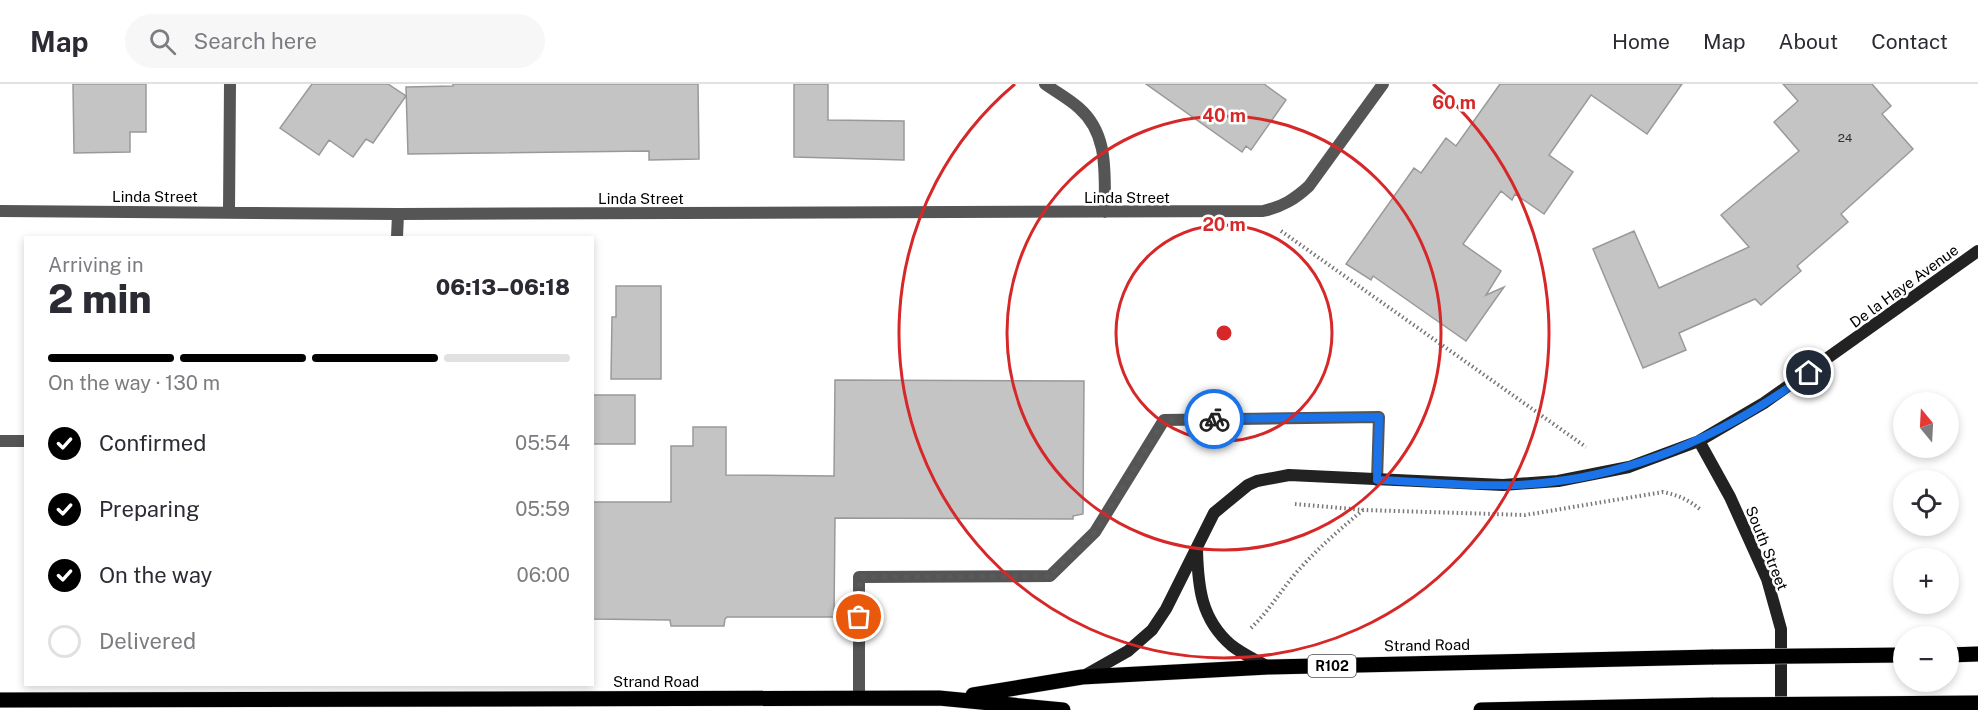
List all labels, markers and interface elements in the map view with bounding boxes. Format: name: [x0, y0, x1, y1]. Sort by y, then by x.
search box: [125, 14, 545, 68]
text: Map: [30, 25, 89, 58]
icon: search: [146, 25, 179, 58]
text: Search here: [194, 28, 317, 54]
text: Home: [1612, 29, 1670, 54]
text: Map: [1703, 29, 1746, 54]
text: About: [1779, 29, 1838, 54]
text: Contact: [1871, 29, 1948, 54]
text: 60 m: [1432, 92, 1476, 113]
text: 40 m: [1202, 105, 1246, 126]
house number: 24: [1838, 131, 1853, 145]
street label: Linda Street: [112, 188, 198, 205]
street label: Linda Street: [1084, 189, 1170, 206]
street label: Linda Street: [598, 190, 684, 207]
text: 20 m: [1202, 214, 1246, 235]
street label: De la Haye Avenue: [1847, 241, 1961, 331]
text: Arriving in: [48, 253, 143, 277]
text: 06:13–06:18: [436, 274, 570, 300]
text: 2 min: [48, 276, 152, 322]
centre of rings: [1214, 323, 1234, 343]
pin: [1783, 347, 1834, 398]
icon: home: [1792, 356, 1825, 389]
text: On the way · 130 m: [48, 371, 220, 395]
courier: [1184, 389, 1244, 449]
north arrow: [1893, 392, 1959, 458]
map controls: [1893, 392, 1959, 692]
icon: bike: [1198, 403, 1231, 436]
icon: check: [48, 427, 81, 460]
text: Confirmed: [99, 430, 206, 456]
text: 05:54: [515, 431, 570, 455]
button: locate: [1893, 470, 1959, 536]
icon: check: [48, 493, 81, 526]
text: Preparing: [99, 496, 200, 522]
text: 05:59: [515, 497, 570, 521]
street label: South Street: [1742, 503, 1792, 593]
button: +: [1893, 548, 1959, 614]
icon: check: [48, 559, 81, 592]
text: On the way: [99, 562, 212, 588]
text: 06:00: [517, 563, 570, 587]
pin: [833, 591, 884, 642]
icon: bag: [842, 600, 875, 633]
button: −: [1893, 626, 1959, 692]
text: Delivered: [99, 628, 196, 654]
street label: Strand Road: [1384, 636, 1470, 654]
road number: R102: [1308, 655, 1356, 677]
street label: Strand Road: [613, 673, 699, 690]

